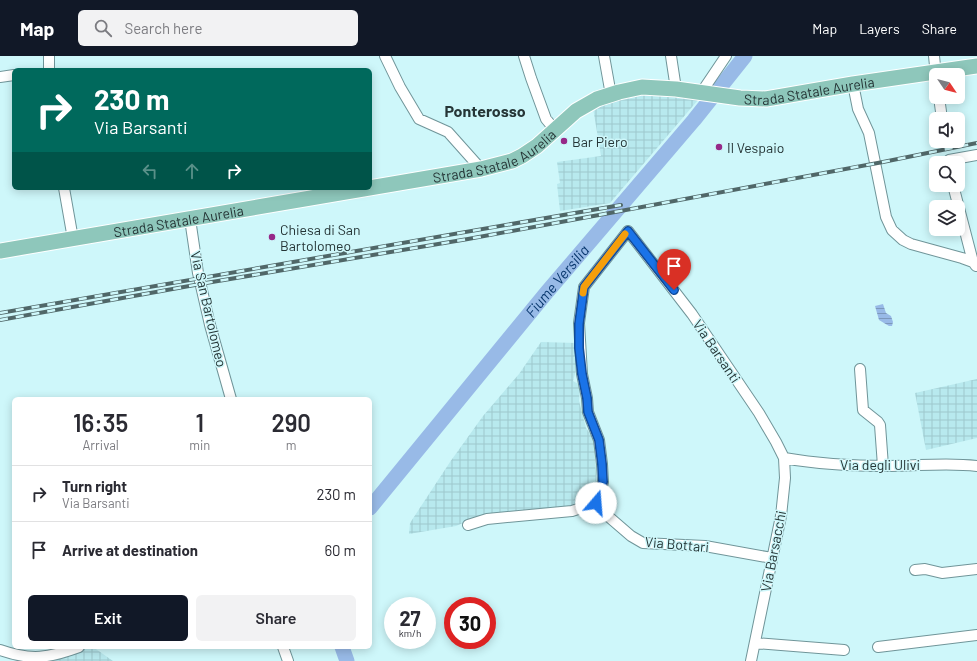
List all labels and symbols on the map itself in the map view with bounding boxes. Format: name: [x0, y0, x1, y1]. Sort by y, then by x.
north arrow: [929, 68, 965, 104]
street label: Strada Statale Aurelia: [744, 72, 876, 108]
district label: Ponterosso: [444, 101, 526, 120]
street label: Strada Statale Aurelia: [431, 125, 559, 186]
place label: Bar Piero: [572, 133, 628, 150]
marker: Bar Piero: [559, 136, 569, 146]
place label: Il Vespaio: [727, 139, 784, 156]
marker: Il Vespaio: [714, 142, 724, 152]
street label: Strada Statale Aurelia: [112, 201, 245, 240]
place label: Chiesa di San Bartolomeo: [280, 221, 361, 254]
marker: Chiesa di San Bartolomeo: [267, 232, 277, 242]
water label: Fiume Versilia: [521, 241, 592, 321]
street label: Via San Bartolomeo: [187, 249, 231, 369]
pin: [657, 249, 691, 290]
street label: Via Barsanti: [690, 316, 744, 386]
street label: Via degli Ulivi: [840, 456, 920, 473]
position arrow: [575, 482, 617, 524]
street label: Via Barsacchi: [757, 509, 789, 593]
street label: Via Bottari: [644, 533, 710, 555]
speed limit sign: 30: [444, 597, 496, 649]

